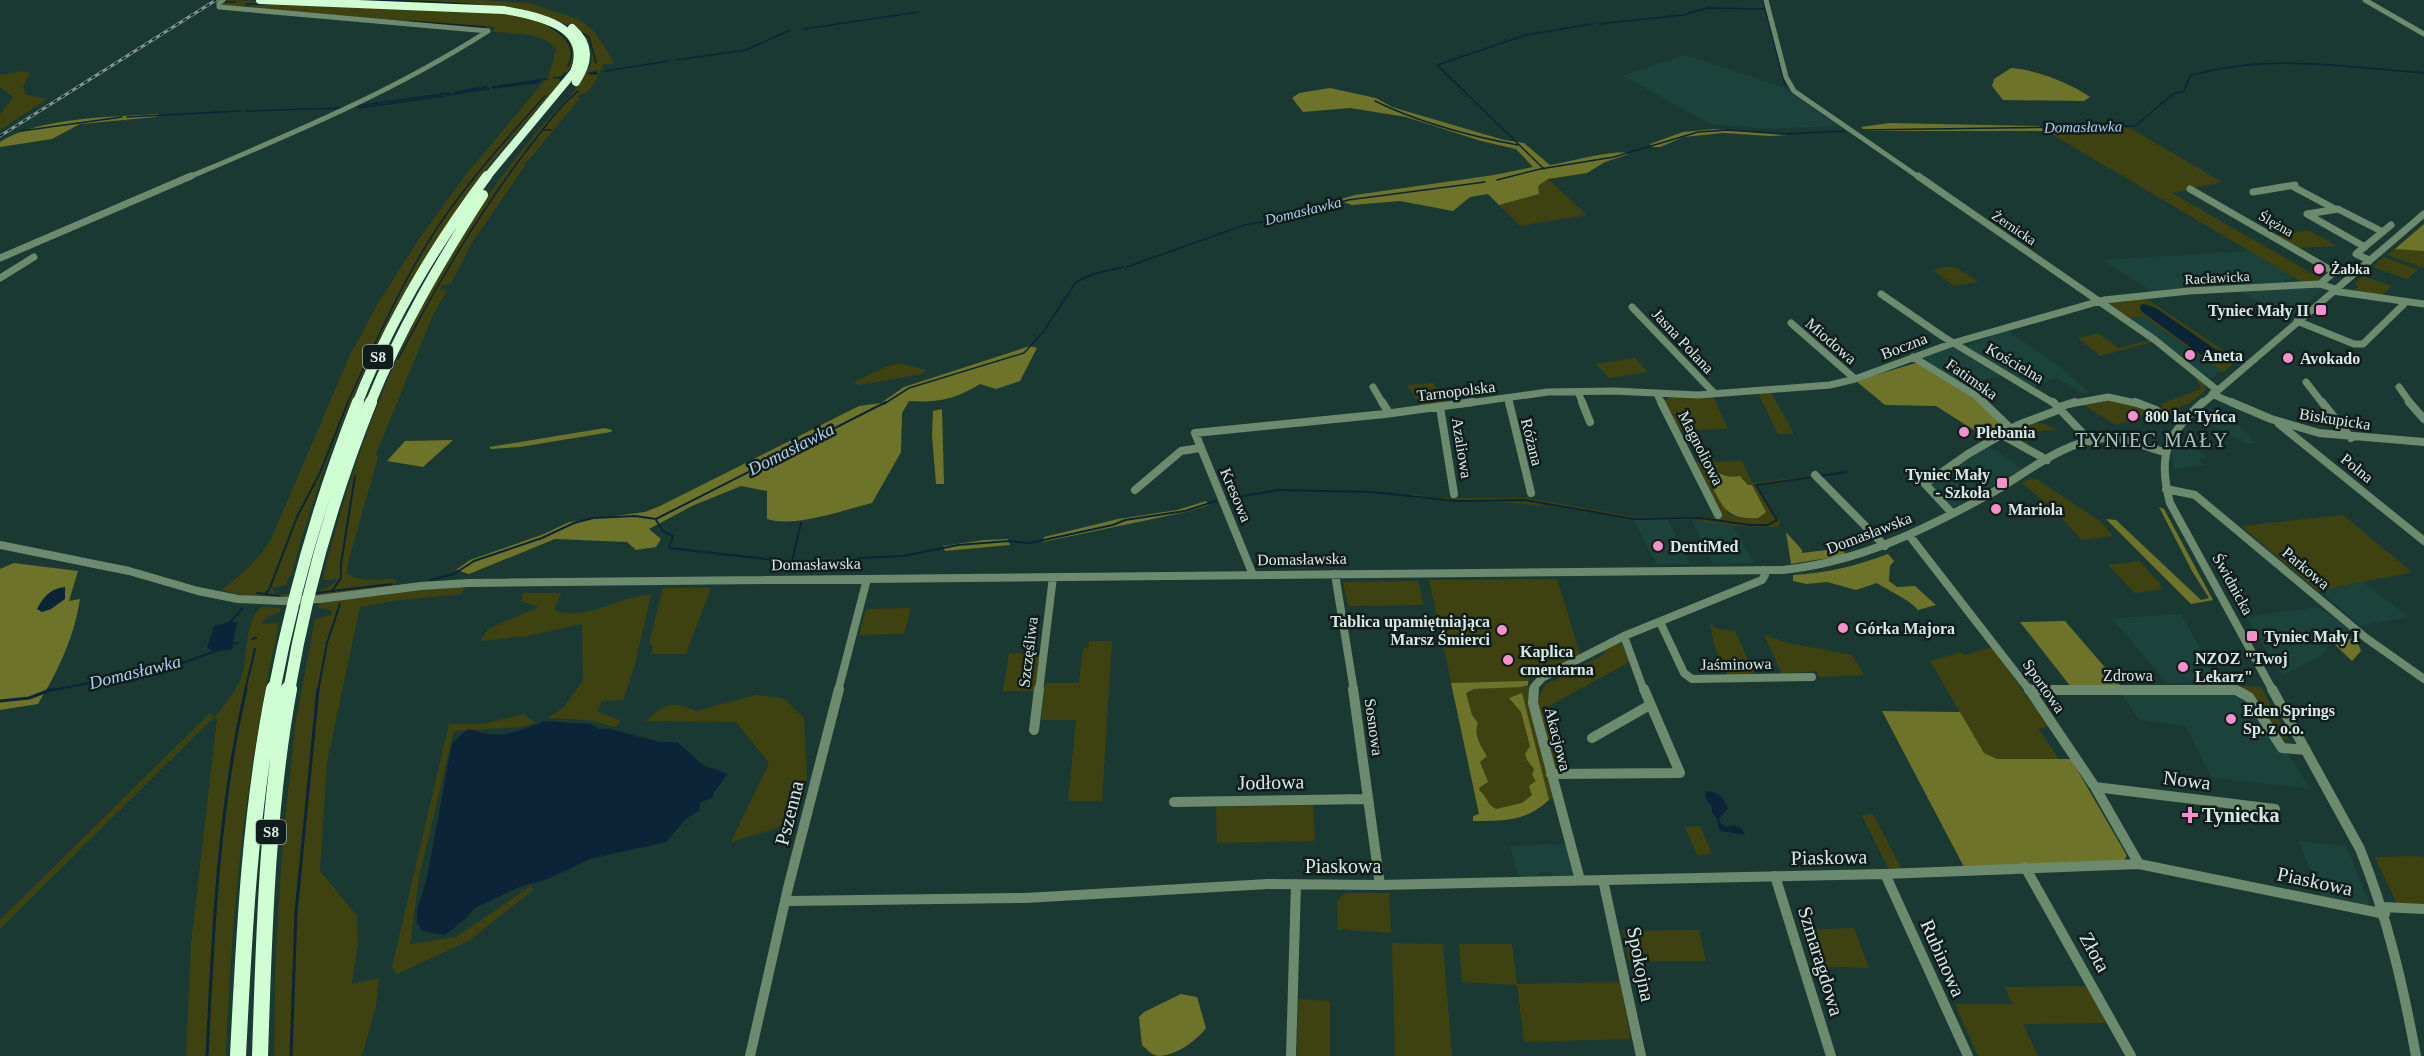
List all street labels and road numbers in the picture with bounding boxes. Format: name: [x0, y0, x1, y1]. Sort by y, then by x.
street label: Ślężna: [2256, 207, 2297, 240]
street label: Żernicka: [1989, 208, 2039, 249]
street label: Racławicka: [2184, 269, 2251, 287]
street label: Jasna Polana: [1649, 305, 1717, 377]
street label: Miodowa: [1802, 314, 1860, 368]
street label: Boczna: [1879, 329, 1929, 363]
street label: Kościelna: [1983, 340, 2047, 386]
road number: S8: [363, 345, 393, 369]
street label: Fatimska: [1943, 355, 2001, 403]
street label: Tarnopolska: [1416, 378, 1496, 405]
street label: Biskupicka: [2298, 405, 2372, 434]
street label: Magnoliowa: [1674, 408, 1727, 488]
street label: Azaliowa: [1449, 416, 1475, 480]
street label: Różana: [1518, 417, 1546, 467]
street label: Polna: [2337, 450, 2377, 486]
street label: Kresowa: [1217, 466, 1255, 524]
street label: Domasławska: [1824, 509, 1914, 557]
street label: Parkowa: [2279, 543, 2333, 593]
street label: Domasławska: [1257, 550, 1347, 568]
street label: Świdnicka: [2209, 550, 2258, 618]
street label: Domasławska: [771, 555, 861, 573]
street label: Szczęśliwa: [1015, 616, 1042, 688]
street label: Jaśminowa: [1700, 655, 1772, 673]
street label: Sportowa: [2019, 656, 2069, 717]
street label: Zdrowa: [2103, 667, 2153, 684]
street label: Sosnowa: [1362, 697, 1386, 757]
street label: Akacjowa: [1541, 705, 1574, 773]
street label: Nowa: [2162, 766, 2212, 794]
street label: Jodłowa: [1237, 770, 1305, 794]
street label: Pszenna: [770, 778, 808, 847]
road number: S8: [256, 820, 286, 844]
street label: Piaskowa: [1790, 845, 1868, 869]
street label: Piaskowa: [1305, 855, 1381, 877]
street label: Piaskowa: [2275, 862, 2355, 900]
street label: Szmaragdowa: [1793, 904, 1848, 1019]
street label: Rubinowa: [1916, 916, 1970, 1000]
street label: Spokojna: [1622, 925, 1659, 1003]
street label: Złota: [2075, 928, 2115, 976]

